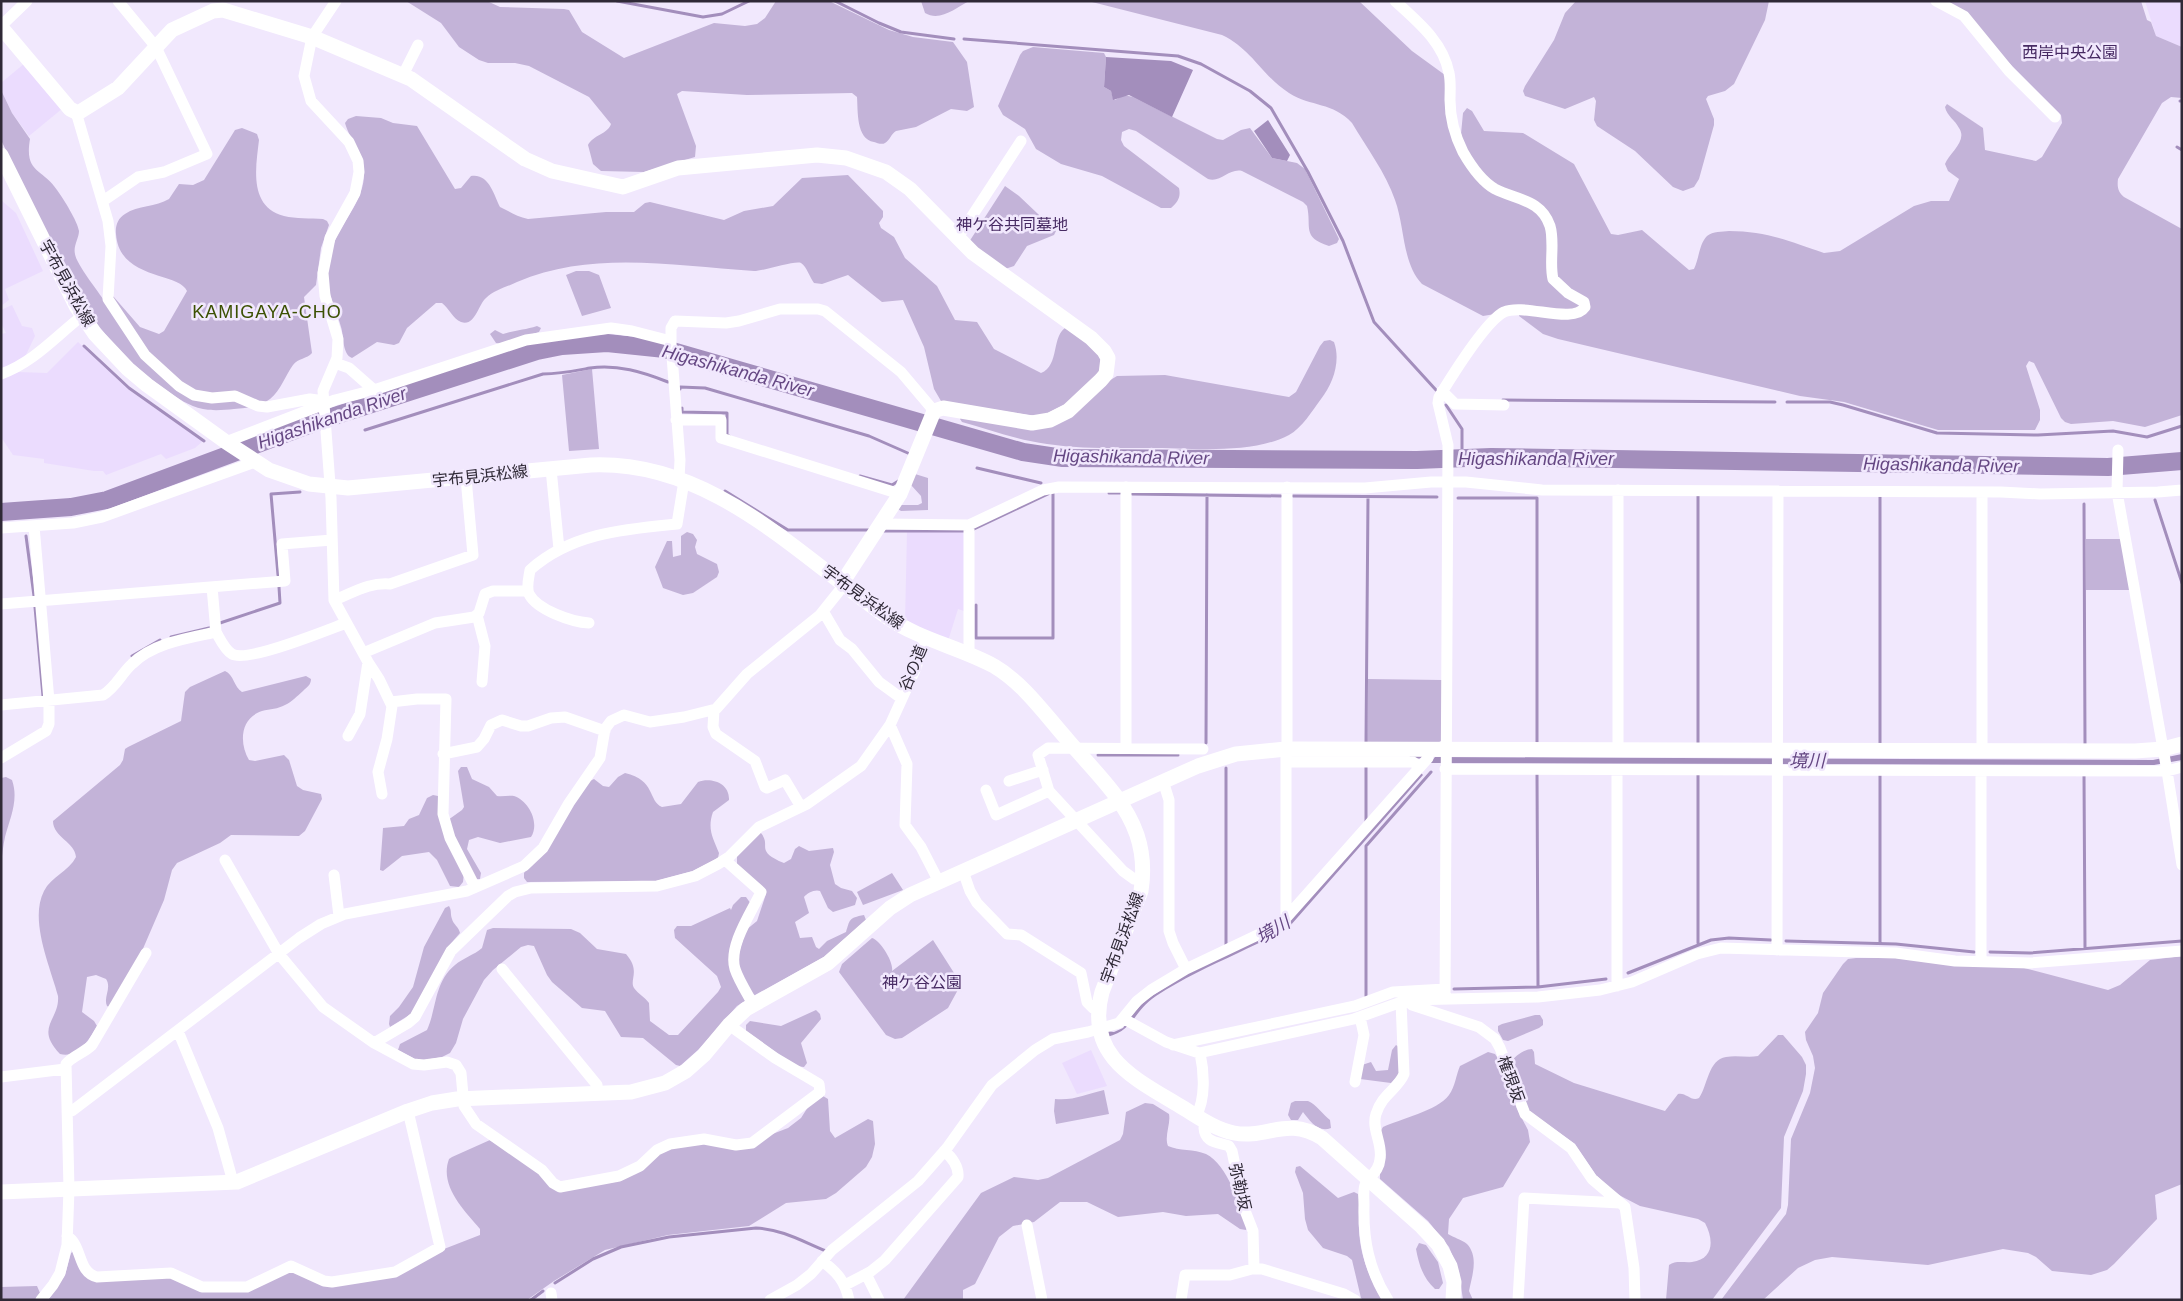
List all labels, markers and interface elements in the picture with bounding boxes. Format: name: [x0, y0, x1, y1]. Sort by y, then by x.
park label: 西岸中央公園: [2022, 44, 2118, 61]
park label: 神ケ谷共同墓地: [956, 216, 1068, 233]
street label: 宇布見浜松線: [36, 237, 98, 329]
district label: KAMIGAYA-CHO: [192, 302, 342, 322]
water label: Higashikanda River: [660, 341, 817, 401]
water label: Higashikanda River: [255, 383, 410, 453]
water label: Higashikanda River: [1053, 446, 1210, 468]
water label: Higashikanda River: [1458, 449, 1615, 469]
water label: Higashikanda River: [1863, 454, 2020, 476]
street label: 宇布見浜松線: [431, 463, 529, 489]
street label: 宇布見浜松線: [819, 562, 907, 632]
street label: 谷の道: [896, 643, 930, 693]
water label: 境川: [1789, 751, 1827, 771]
street label: 宇布見浜松線: [1098, 890, 1146, 986]
water label: 境川: [1252, 911, 1295, 948]
park label: 神ケ谷公園: [882, 974, 962, 991]
street label: 権現坂: [1495, 1054, 1527, 1104]
street label: 弥勒坂: [1226, 1162, 1254, 1212]

